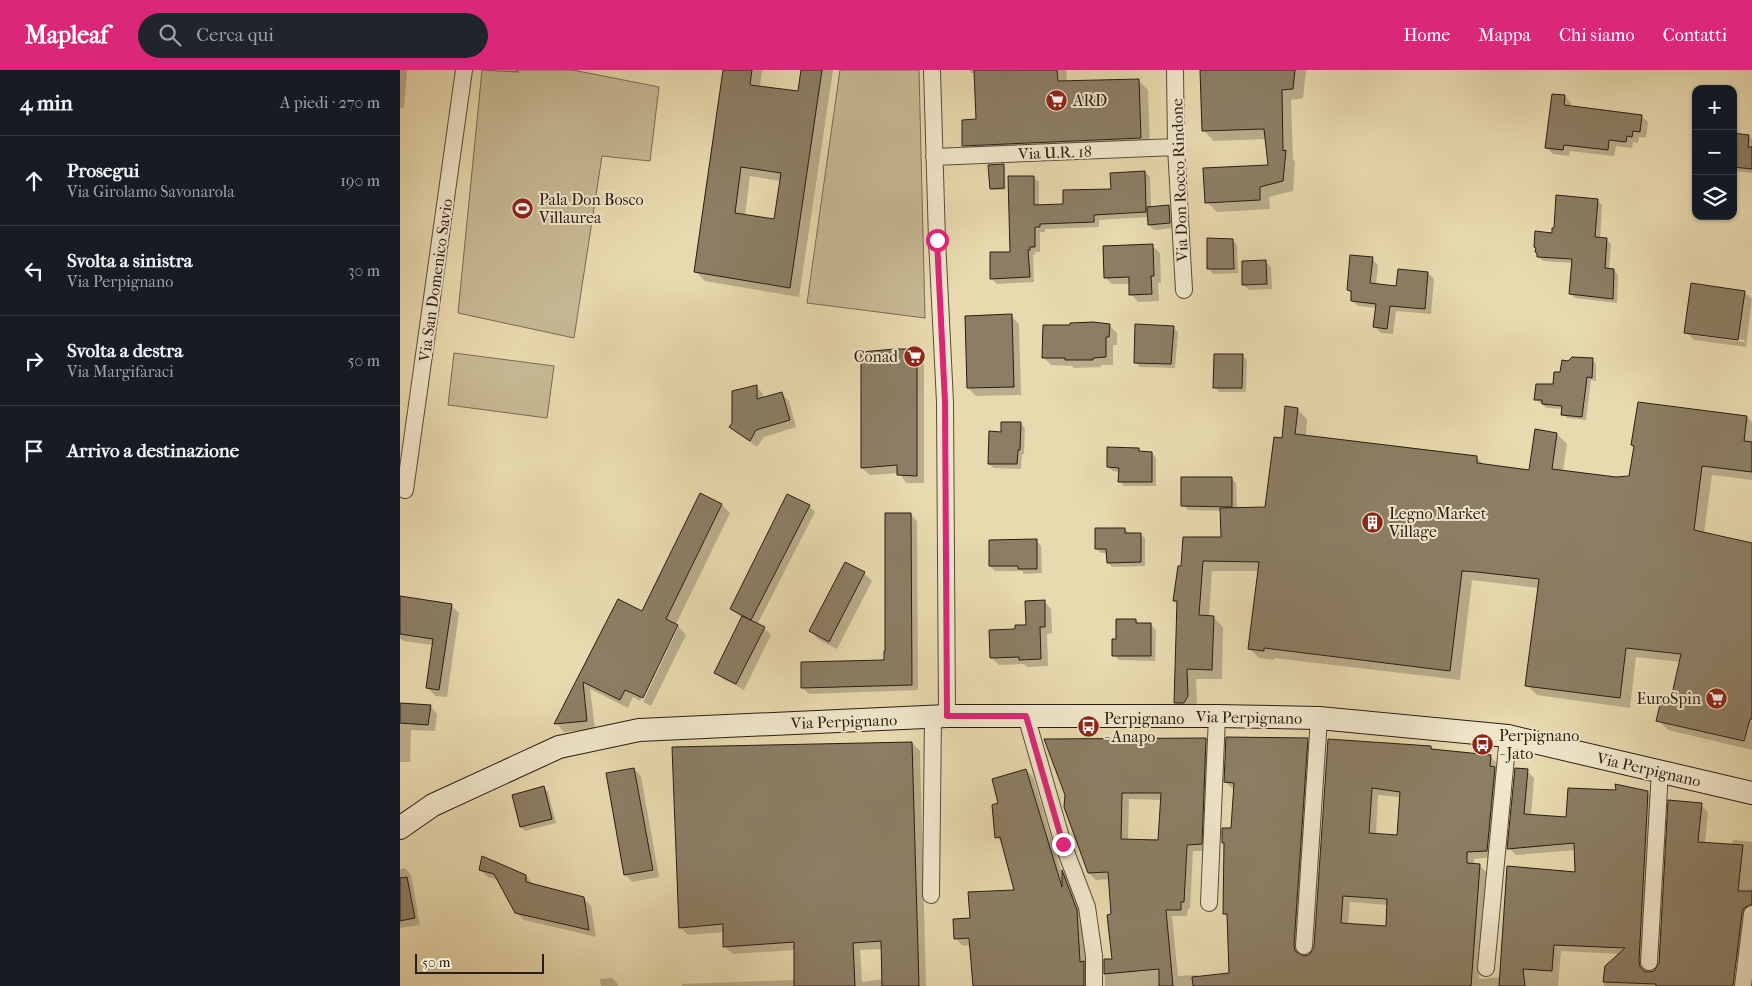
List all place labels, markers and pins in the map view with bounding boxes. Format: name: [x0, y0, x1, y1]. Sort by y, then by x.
supermarket icon: ARD: [1045, 88, 1069, 112]
place label: ARD: [1072, 91, 1107, 110]
place label: Pala Don Bosco Villaurea: [538, 190, 644, 227]
sports icon: Pala Don Bosco Villaurea: [511, 196, 535, 220]
supermarket icon: Conad: [902, 344, 926, 368]
place label: Conad: [854, 347, 898, 366]
place label: Legno Market Village: [1388, 504, 1487, 541]
building icon: Legno Market Village: [1361, 510, 1385, 534]
supermarket icon: EuroSpin: [1705, 686, 1729, 710]
place label: EuroSpin: [1636, 689, 1702, 708]
place label: Perpignano - Anapo: [1104, 709, 1184, 746]
bus stop icon: Perpignano - Anapo: [1076, 715, 1100, 739]
place label: Perpignano - Jato: [1499, 726, 1579, 763]
bus stop icon: Perpignano - Jato: [1471, 732, 1495, 756]

